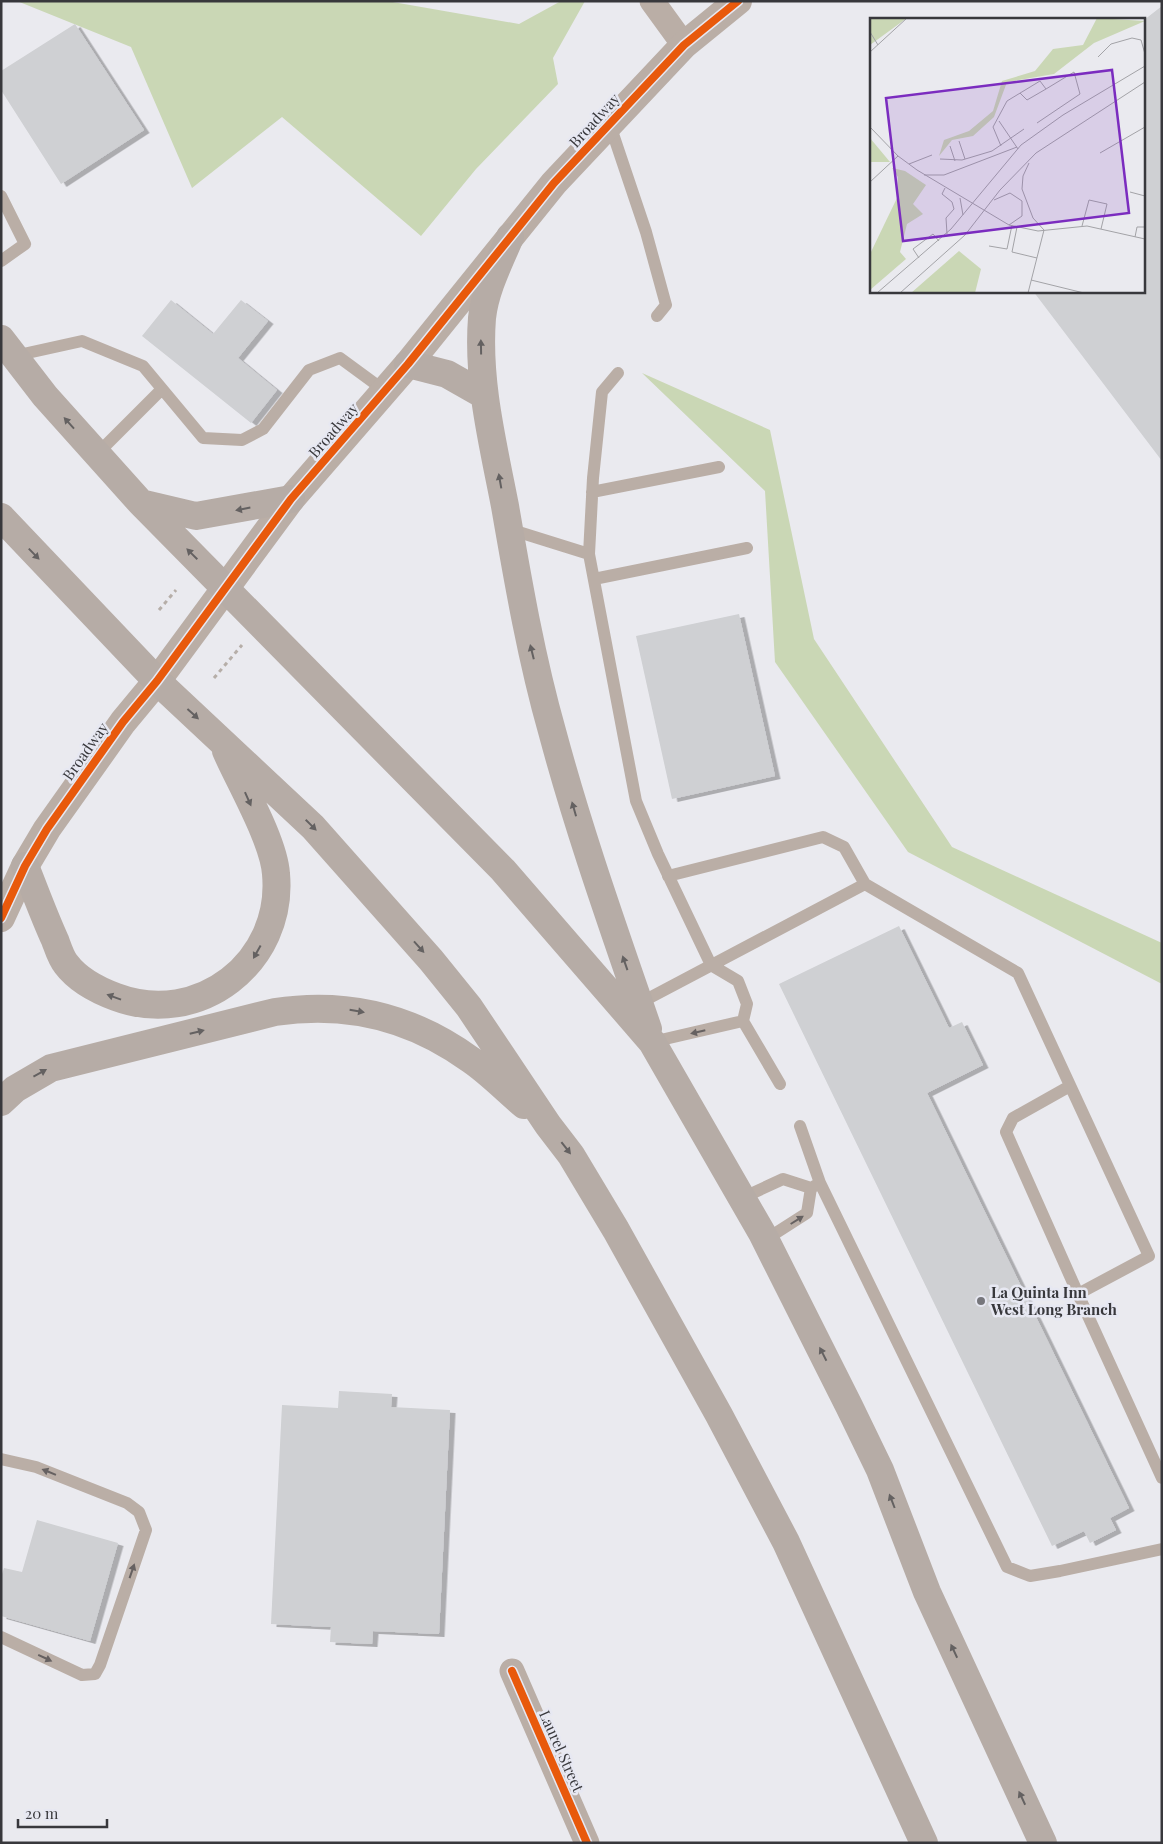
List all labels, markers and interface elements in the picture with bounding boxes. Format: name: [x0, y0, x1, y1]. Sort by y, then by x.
inset map: [870, 18, 1146, 292]
street label: Broadway: [564, 88, 624, 151]
one-way arrow: [477, 338, 485, 354]
street label: Broadway: [304, 398, 363, 462]
one-way arrow: [63, 417, 75, 429]
one-way arrow: [496, 473, 504, 488]
one-way arrow: [235, 506, 251, 514]
one-way arrow: [28, 547, 40, 559]
one-way arrow: [186, 549, 198, 561]
one-way arrow: [528, 644, 536, 659]
one-way arrow: [186, 708, 198, 720]
street label: Broadway: [58, 718, 113, 784]
one-way arrow: [244, 792, 252, 806]
one-way arrow: [570, 801, 578, 816]
one-way arrow: [305, 819, 317, 831]
one-way arrow: [413, 940, 425, 952]
one-way arrow: [253, 945, 262, 958]
one-way arrow: [621, 955, 629, 970]
one-way arrow: [107, 993, 122, 1000]
one-way arrow: [349, 1007, 365, 1015]
one-way arrow: [189, 1028, 204, 1036]
one-way arrow: [690, 1028, 705, 1036]
one-way arrow: [34, 1069, 47, 1078]
one-way arrow: [561, 1142, 571, 1155]
one-way arrow: [791, 1215, 804, 1224]
place label: La Quinta Inn West Long Branch: [990, 1282, 1117, 1319]
marker: La Quinta Inn West Long Branch: [975, 1295, 987, 1307]
one-way arrow: [819, 1347, 827, 1361]
one-way arrow: [42, 1467, 56, 1475]
one-way arrow: [887, 1494, 895, 1508]
one-way arrow: [129, 1564, 136, 1579]
one-way arrow: [950, 1644, 958, 1658]
one-way arrow: [38, 1654, 53, 1662]
street label: Laurel Street: [535, 1707, 589, 1796]
one-way arrow: [1018, 1791, 1027, 1806]
scale bar: [18, 1796, 106, 1828]
text: 20 m: [25, 1803, 59, 1823]

